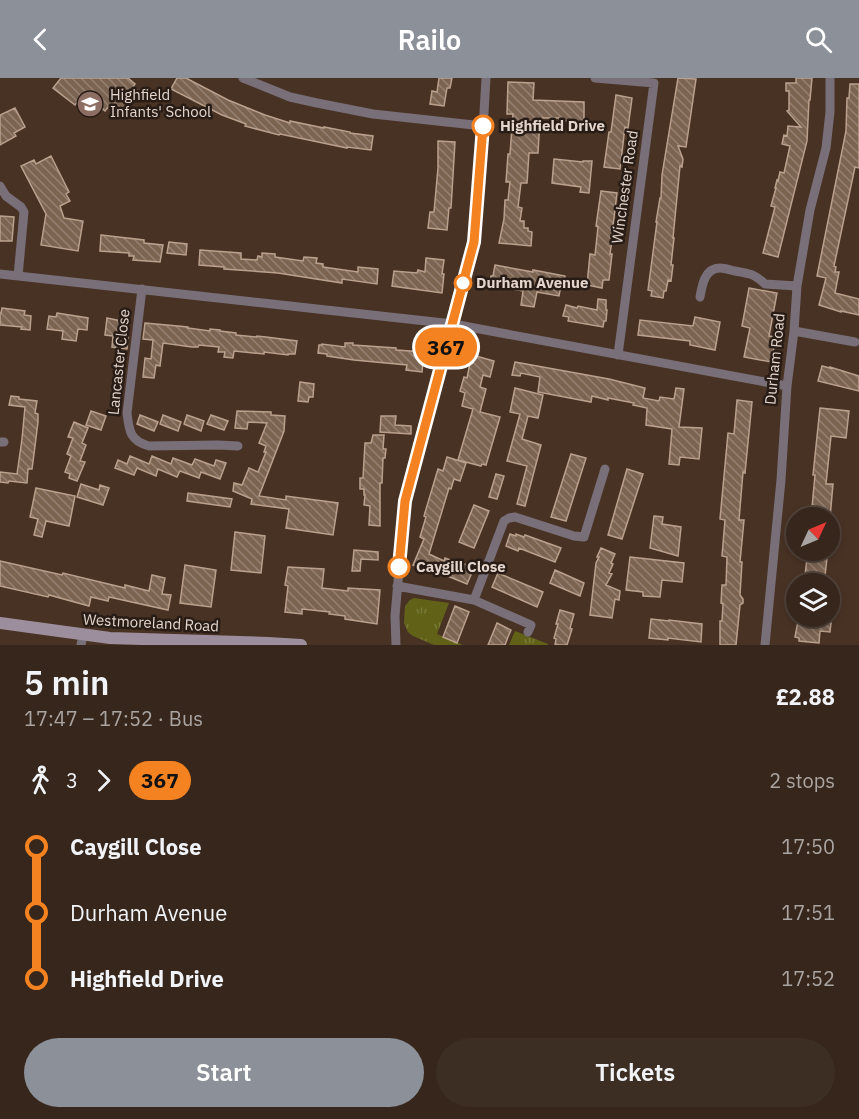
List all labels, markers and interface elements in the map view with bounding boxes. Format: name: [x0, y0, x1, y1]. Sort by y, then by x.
text: Railo: [398, 22, 461, 57]
icon: back: [24, 23, 57, 56]
icon: search: [802, 23, 835, 56]
place label: Highfield Infants' School: [110, 85, 211, 121]
school or university icon: Highfield Infants' School: [75, 89, 105, 119]
marker: Highfield Drive: [472, 115, 494, 137]
place label: Highfield Drive: [500, 116, 605, 135]
street label: Winchester Road: [607, 129, 642, 245]
place label: Durham Avenue: [476, 273, 588, 292]
marker: Durham Avenue: [454, 274, 472, 292]
street label: Lancaster Close: [103, 308, 134, 416]
street label: Durham Road: [760, 312, 789, 406]
line badge: 367: [412, 328, 480, 366]
text: 367: [427, 333, 465, 361]
north arrow: [786, 507, 840, 561]
map controls: [786, 507, 840, 627]
marker: Caygill Close: [388, 556, 410, 578]
place label: Caygill Close: [416, 557, 506, 576]
button: layers: [786, 573, 840, 627]
street label: Westmoreland Road: [82, 609, 220, 636]
text: 5 min: [24, 661, 109, 704]
text: £2.88: [776, 682, 835, 711]
text: 17:47 – 17:52 · Bus: [24, 705, 203, 732]
icon: walk: [24, 764, 57, 797]
icon: forward: [87, 764, 120, 797]
text: 367: [141, 766, 179, 794]
text: 3: [66, 767, 78, 794]
text: 2 stops: [769, 767, 835, 794]
text: Caygill Close: [70, 832, 202, 861]
text: 17:50: [781, 833, 835, 860]
text: Durham Avenue: [70, 898, 227, 927]
text: 17:51: [781, 899, 835, 926]
text: Highfield Drive: [70, 964, 224, 993]
text: 17:52: [781, 965, 835, 992]
button: Start: [24, 1038, 424, 1107]
button: Tickets: [436, 1038, 835, 1107]

